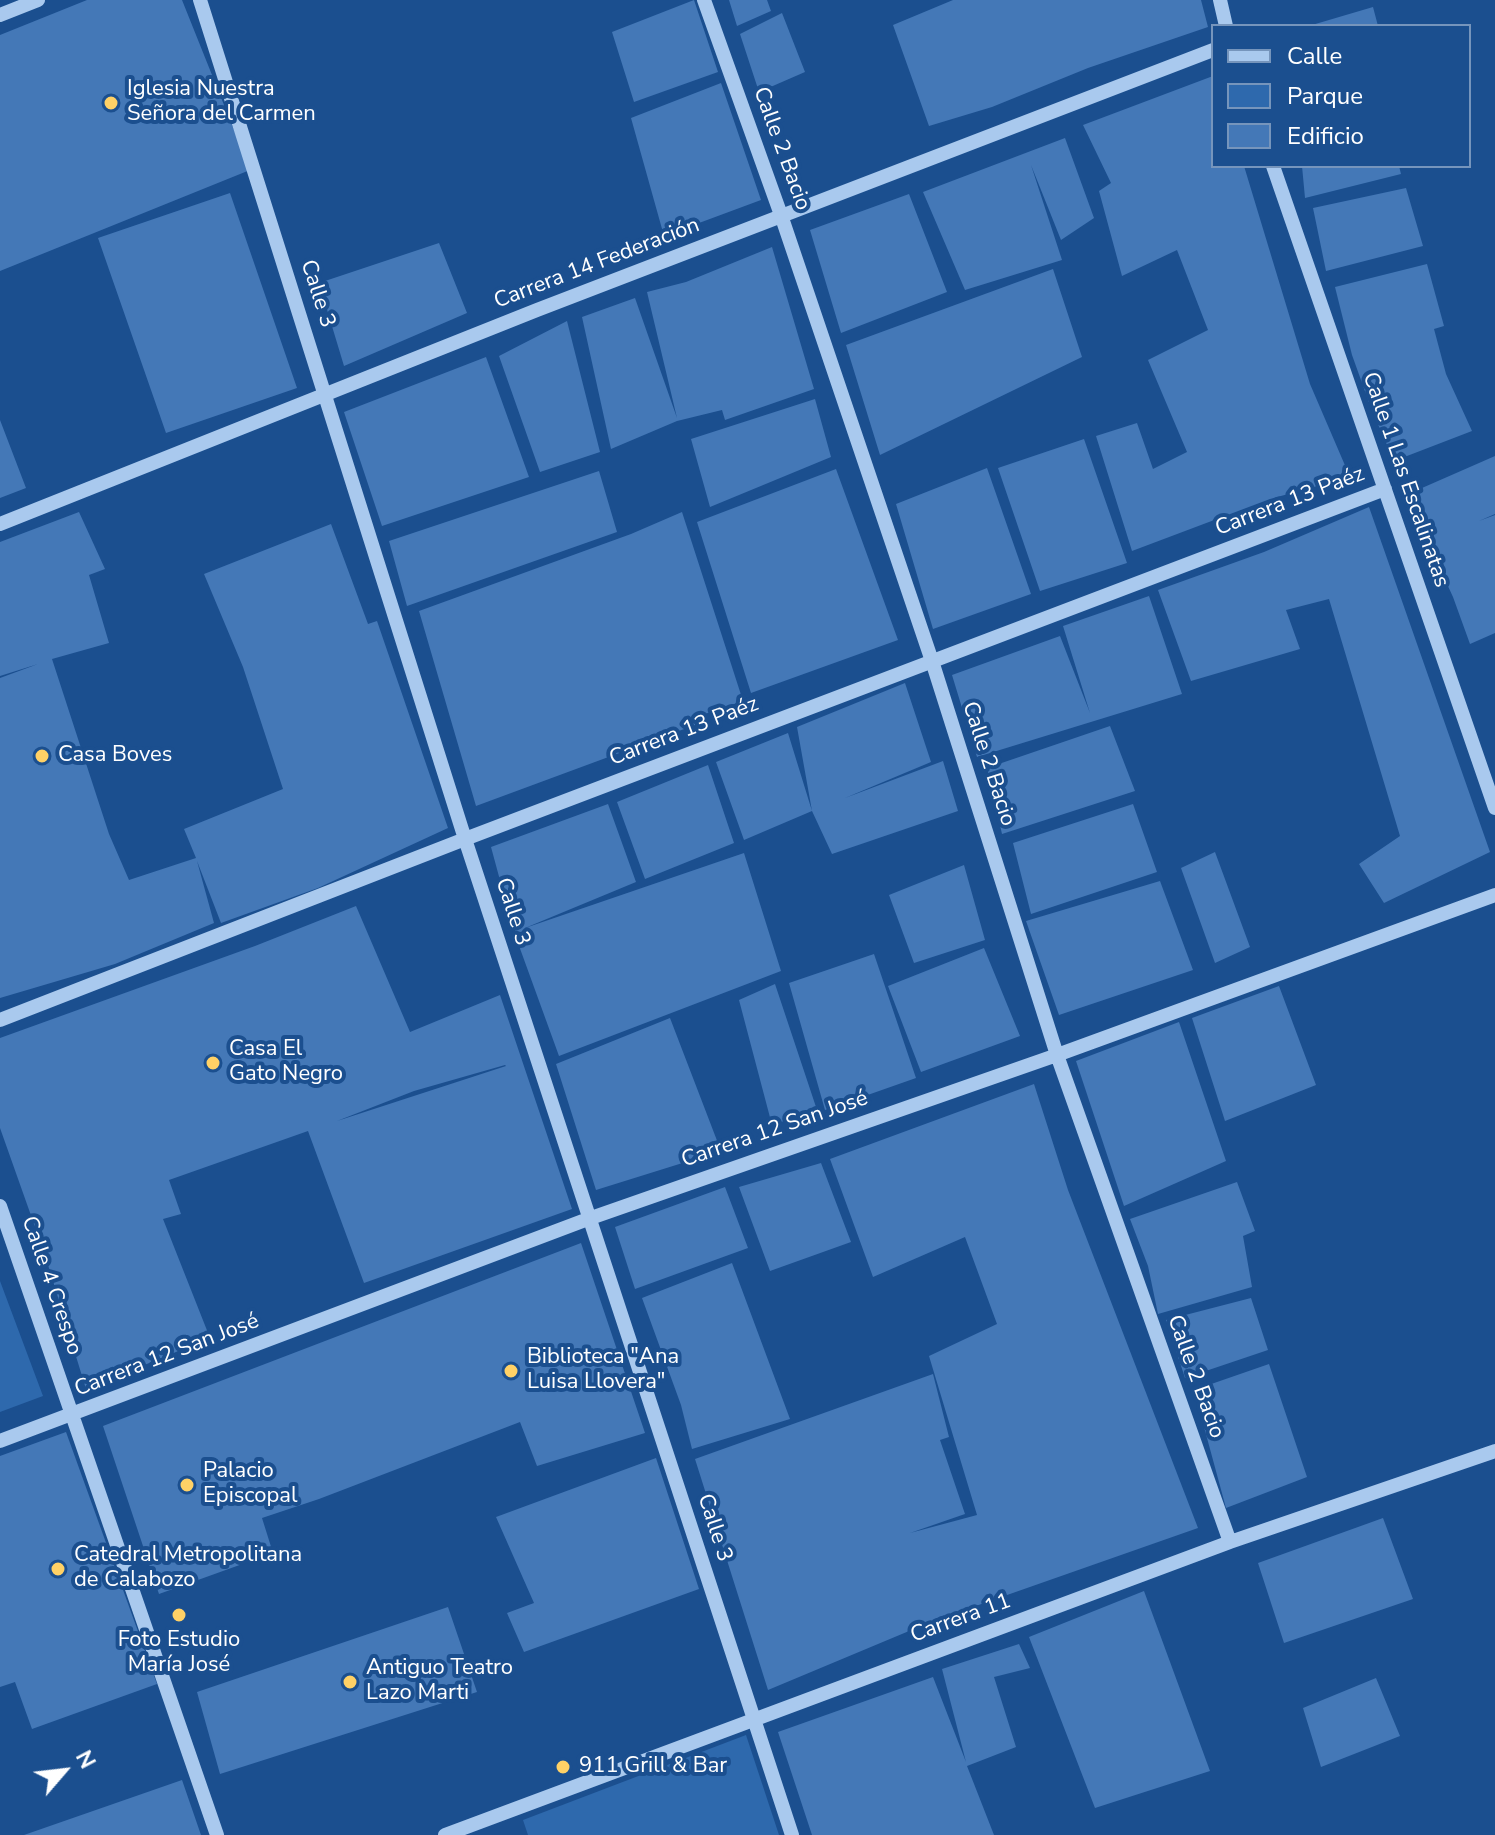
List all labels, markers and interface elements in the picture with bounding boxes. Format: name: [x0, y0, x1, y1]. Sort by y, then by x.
legend: [1211, 24, 1471, 168]
text: Calle: [1287, 40, 1342, 72]
place label: Iglesia Nuestra Señora del Carmen: [127, 77, 316, 128]
text: Parque: [1287, 80, 1363, 112]
street label: Calle 2 Bacio: [746, 84, 816, 214]
marker: Iglesia Nuestra Señora del Carmen: [102, 94, 120, 112]
text: Edificio: [1287, 120, 1364, 152]
street label: Carrera 14 Federación: [491, 213, 703, 315]
street label: Calle 3: [294, 257, 340, 331]
street label: Calle 1 Las Escalinatas: [1356, 369, 1454, 591]
street label: Carrera 13 Paéz: [1212, 461, 1368, 543]
street label: Carrera 13 Paéz: [606, 691, 762, 773]
street label: Calle 2 Bacio: [955, 698, 1021, 830]
place label: Casa Boves: [58, 743, 172, 769]
marker: Casa Boves: [33, 747, 51, 765]
street label: Calle 3: [489, 875, 535, 949]
place label: Casa El Gato Negro: [229, 1037, 343, 1088]
marker: Casa El Gato Negro: [204, 1054, 222, 1072]
street label: Carrera 12 San José: [678, 1086, 872, 1174]
street label: Calle 4 Crespo: [15, 1213, 87, 1359]
street label: Carrera 12 San José: [71, 1309, 263, 1403]
street label: Calle 2 Bacio: [1160, 1312, 1230, 1442]
place label: Biblioteca "Ana Luisa Llovera": [527, 1345, 679, 1396]
marker: Biblioteca "Ana Luisa Llovera": [502, 1362, 520, 1380]
place label: Palacio Episcopal: [203, 1459, 298, 1510]
marker: Palacio Episcopal: [178, 1476, 196, 1494]
street label: Calle 3: [691, 1491, 737, 1565]
place label: Catedral Metropolitana de Calabozo: [74, 1543, 302, 1594]
marker: Catedral Metropolitana de Calabozo: [49, 1560, 67, 1578]
street label: Carrera 11: [907, 1589, 1015, 1649]
marker: Foto Estudio María José: [170, 1606, 188, 1624]
place label: Foto Estudio María José: [118, 1628, 240, 1680]
place label: Antiguo Teatro Lazo Marti: [366, 1656, 513, 1708]
marker: Antiguo Teatro Lazo Marti: [341, 1673, 359, 1691]
north arrow: [24, 1731, 104, 1811]
text: N: [68, 1745, 102, 1774]
place label: 911 Grill & Bar: [579, 1754, 727, 1780]
marker: 911 Grill & Bar: [554, 1758, 572, 1776]

